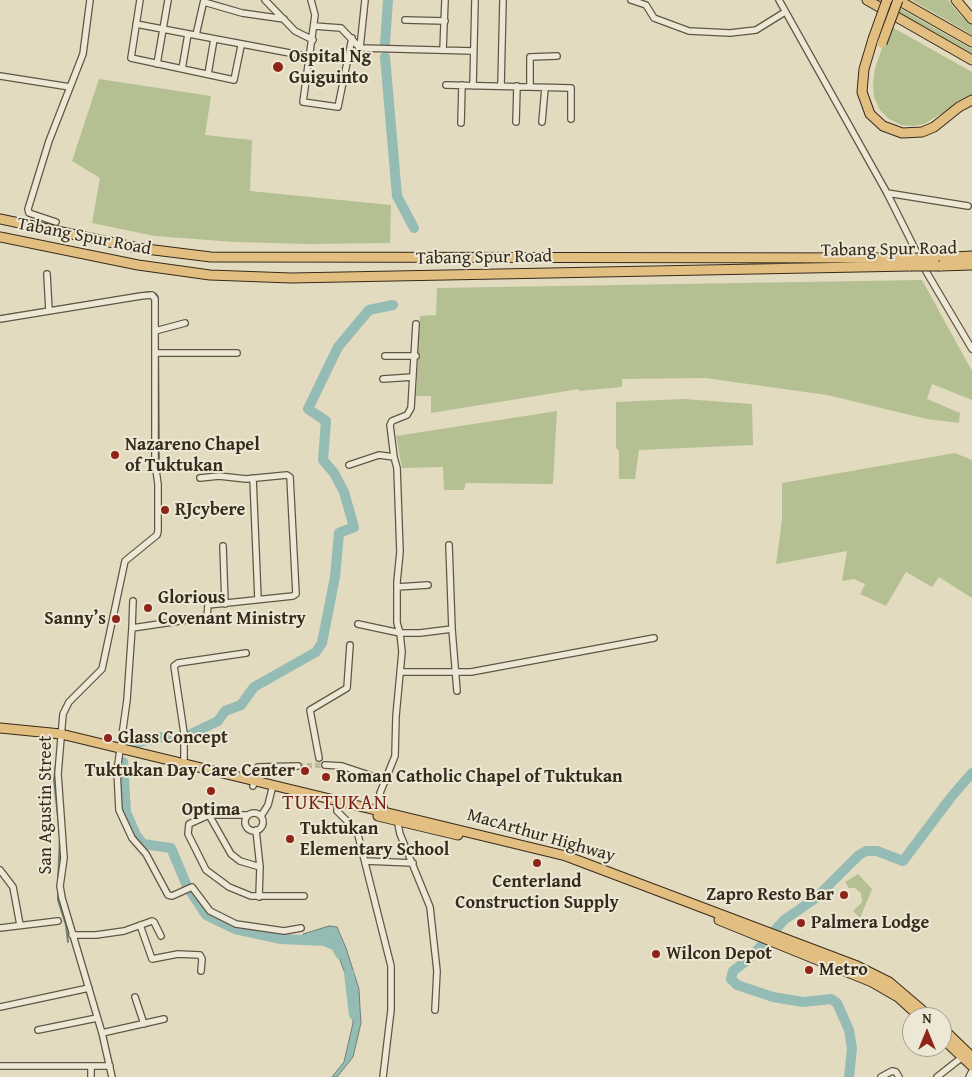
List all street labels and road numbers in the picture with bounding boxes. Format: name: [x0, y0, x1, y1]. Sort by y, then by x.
street label: Tabang Spur Road: [15, 213, 153, 261]
street label: Tabang Spur Road: [821, 238, 957, 262]
street label: Tabang Spur Road: [416, 246, 552, 270]
street label: San Agustin Street: [35, 735, 57, 875]
street label: MacArthur Highway: [464, 805, 618, 867]

